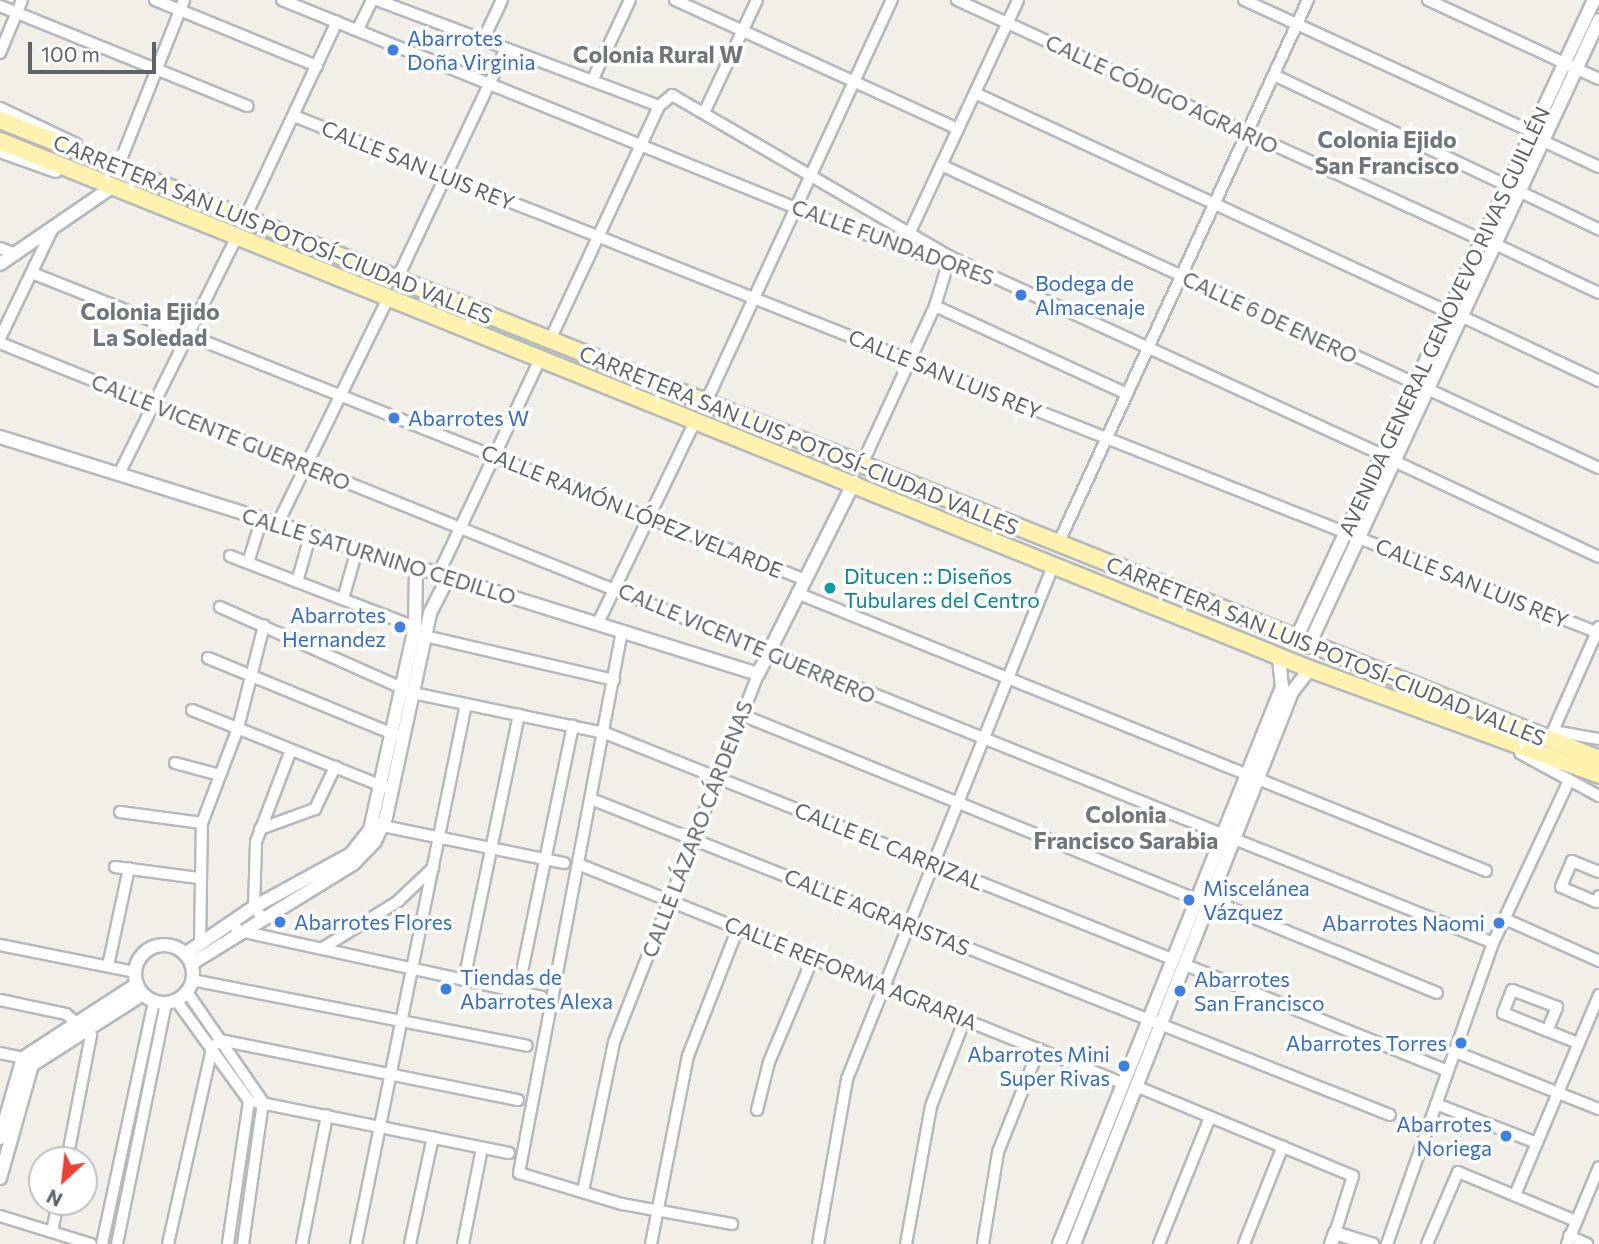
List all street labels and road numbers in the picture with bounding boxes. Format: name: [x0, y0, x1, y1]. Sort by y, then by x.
street label: CALLE CÓDIGO AGRARIO: [1042, 29, 1282, 159]
street label: AVENIDA GENERAL GENOVEVO RIVAS GUILLÉN: [1333, 102, 1555, 540]
street label: CALLE SAN LUIS REY: [318, 115, 518, 215]
street label: CARRETERA SAN LUIS POTOSÍ-CIUDAD VALLES: [50, 129, 496, 329]
street label: CALLE FUNDADORES: [788, 194, 998, 290]
street label: CALLE 6 DE ENERO: [1179, 265, 1361, 369]
street label: CALLE SAN LUIS REY: [845, 324, 1045, 424]
street label: CARRETERA SAN LUIS POTOSÍ-CIUDAD VALLES: [576, 340, 1022, 540]
street label: CALLE VICENTE GUERRERO: [88, 368, 354, 496]
street label: CALLE RAMÓN LÓPEZ VELARDE: [478, 439, 786, 583]
street label: CALLE SATURNINO CEDILLO: [239, 502, 519, 610]
street label: CALLE SAN LUIS REY: [1372, 533, 1572, 633]
street label: CARRETERA SAN LUIS POTOSÍ-CIUDAD VALLES: [1103, 551, 1549, 751]
street label: CALLE VICENTE GUERRERO: [615, 577, 879, 709]
street label: CALLE LÁZARO CÁRDENAS: [636, 697, 758, 961]
street label: CALLE EL CARRIZAL: [791, 797, 987, 895]
street label: CALLE AGRARISTAS: [781, 863, 973, 961]
street label: CALLE REFORMA AGRARIA: [721, 911, 981, 1035]

